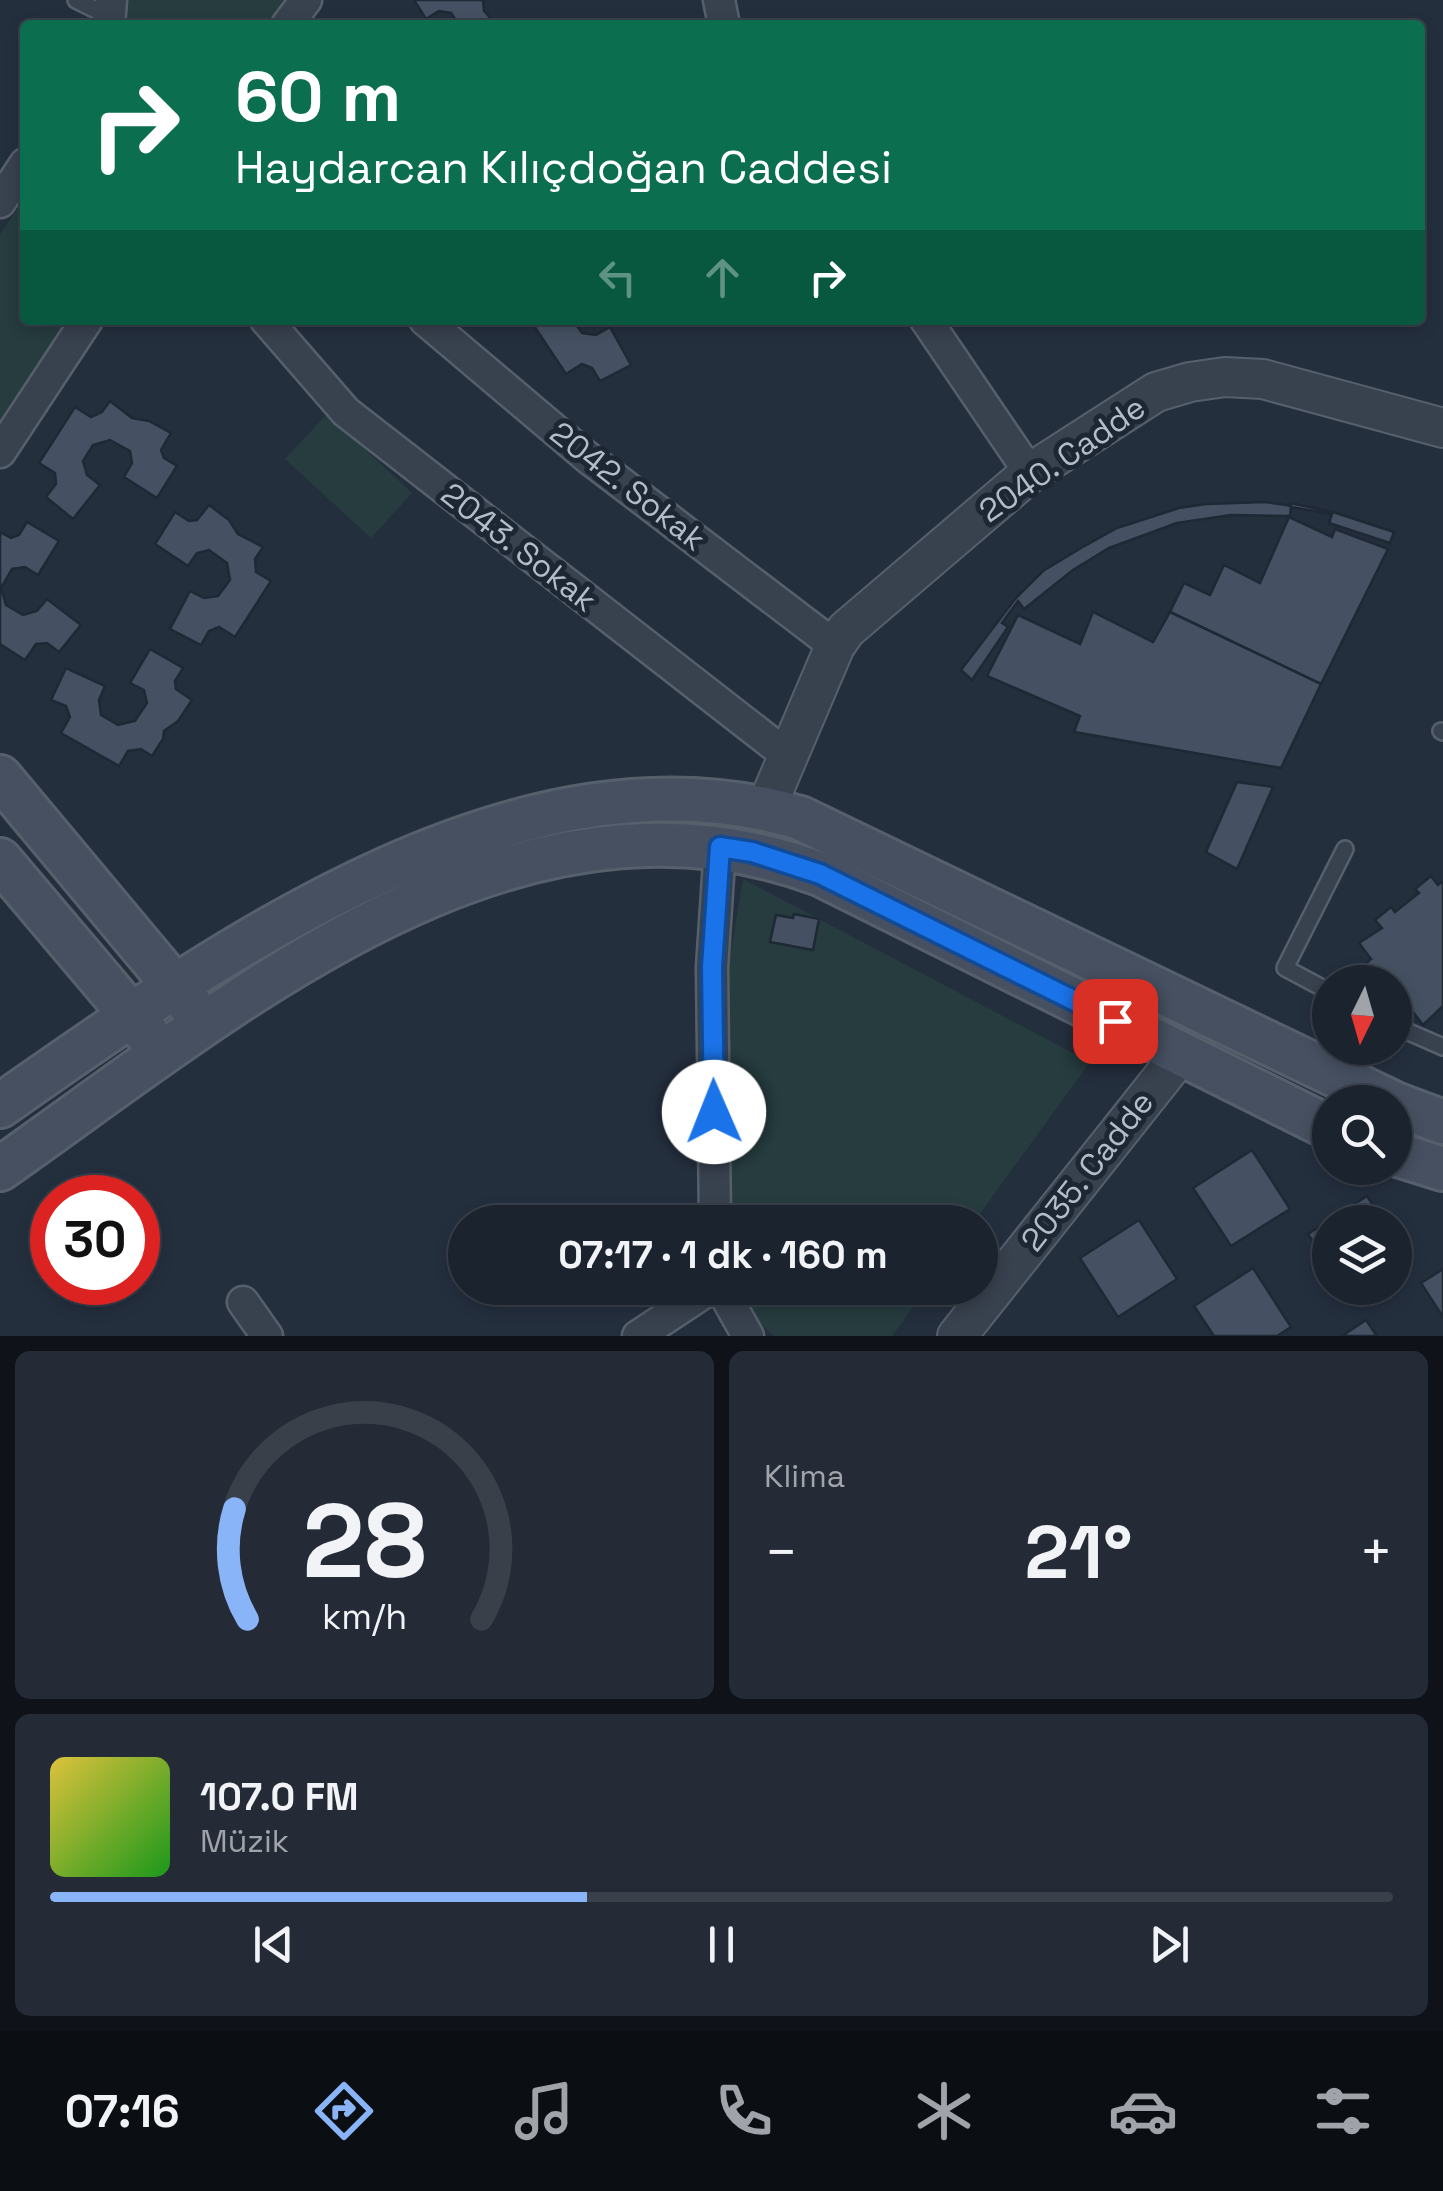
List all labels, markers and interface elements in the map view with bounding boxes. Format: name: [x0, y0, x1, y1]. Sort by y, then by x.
text: 60 m: [235, 52, 401, 141]
icon: right: [70, 60, 200, 190]
text: Haydarcan Kılıçdoğan Caddesi: [235, 139, 892, 196]
icon: left: [590, 250, 645, 305]
icon: ahead: [695, 250, 750, 305]
icon: right: [800, 250, 855, 305]
street label: 2040. Cadde: [971, 387, 1153, 531]
street label: 2042. Sokak: [542, 413, 714, 559]
street label: 2043. Sokak: [433, 474, 605, 620]
north arrow: [1312, 965, 1412, 1065]
map controls: [1312, 965, 1412, 1305]
pin: [1073, 979, 1158, 1064]
icon: arrive: [1088, 994, 1143, 1049]
position arrow: [662, 1060, 766, 1164]
street label: 2035. Cadde: [1012, 1083, 1162, 1259]
button: search: [1312, 1085, 1412, 1185]
speed limit sign: 30: [30, 1175, 160, 1305]
button: layers: [1312, 1205, 1412, 1305]
text: 07:17 · 1 dk · 160 m: [558, 1231, 888, 1279]
text: Klima: [764, 1456, 845, 1496]
text: 28: [302, 1475, 427, 1607]
text: 21°: [1024, 1504, 1133, 1600]
text: −: [764, 1517, 798, 1587]
text: +: [1359, 1517, 1393, 1587]
text: km/h: [322, 1594, 407, 1639]
text: 107.0 FM: [200, 1773, 358, 1821]
text: Müzik: [200, 1821, 289, 1861]
icon: previous: [246, 1917, 301, 1972]
icon: pause: [694, 1917, 749, 1972]
icon: next: [1142, 1917, 1197, 1972]
icon: directions: [309, 2076, 379, 2146]
icon: music: [509, 2076, 579, 2146]
icon: phone: [709, 2076, 779, 2146]
icon: climate: [909, 2076, 979, 2146]
icon: car: [1108, 2076, 1178, 2146]
icon: filters: [1308, 2076, 1378, 2146]
text: 07:16: [65, 2083, 180, 2140]

